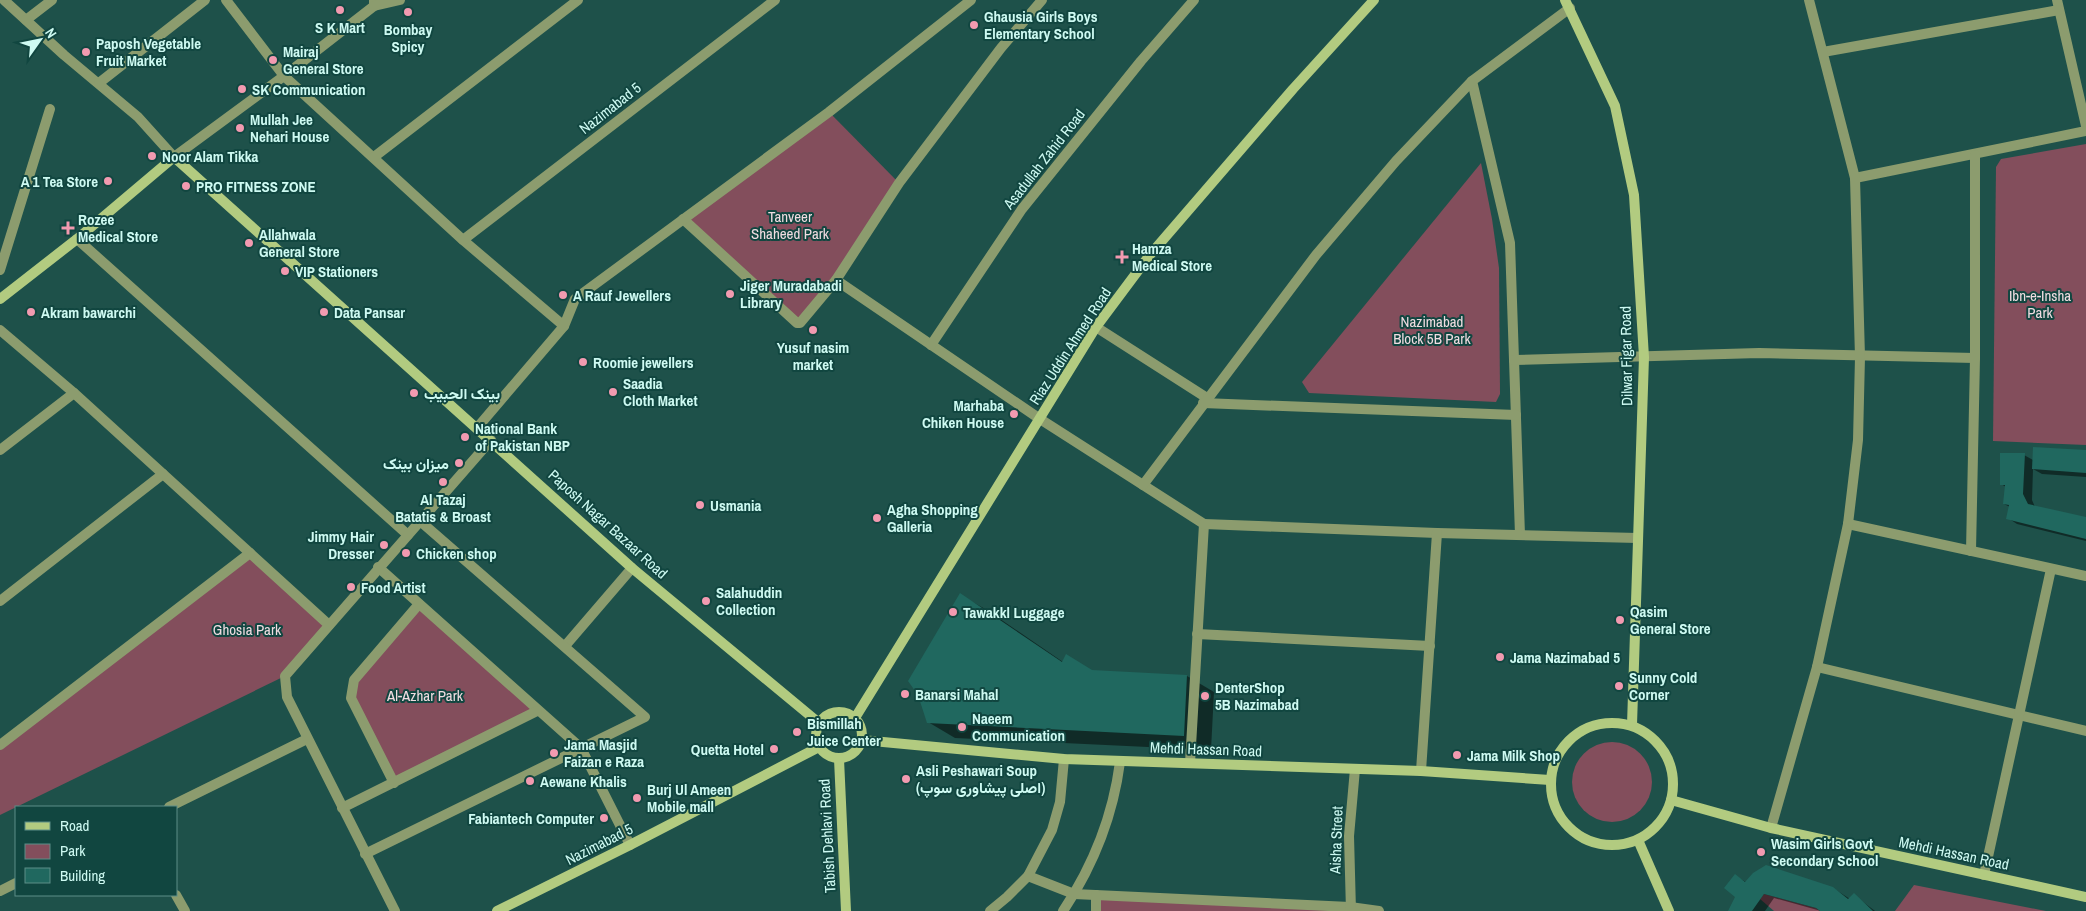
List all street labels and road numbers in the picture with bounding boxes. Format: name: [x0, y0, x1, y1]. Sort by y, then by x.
street label: Nazimabad 5: [575, 77, 645, 139]
street label: Asadullah Zahid Road: [998, 105, 1090, 214]
street label: Riaz Uddin Ahmed Road: [1024, 283, 1116, 409]
street label: Dilwar Figar Road: [1615, 306, 1637, 406]
street label: Paposh Nagar Bazaar Road: [544, 465, 672, 583]
street label: Mehdi Hassan Road: [1150, 737, 1262, 761]
street label: Tabish Dehlavi Road: [814, 778, 840, 894]
street label: Aisha Street: [1324, 805, 1348, 875]
street label: Nazimabad 5: [562, 818, 637, 870]
street label: Mehdi Hassan Road: [1897, 831, 2011, 875]

